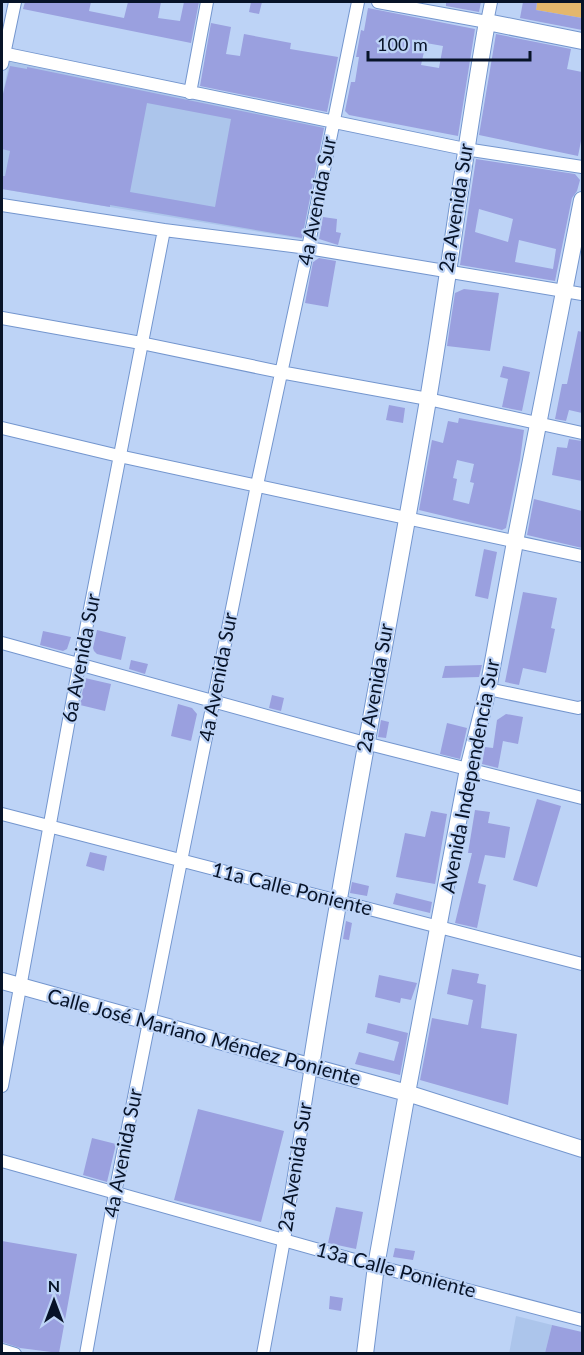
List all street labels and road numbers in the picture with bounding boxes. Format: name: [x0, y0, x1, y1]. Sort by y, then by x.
street label: 4a Avenida Sur: [292, 134, 340, 267]
street label: 2a Avenida Sur: [433, 141, 477, 274]
street label: 6a Avenida Sur: [56, 591, 104, 724]
street label: 4a Avenida Sur: [193, 610, 241, 743]
street label: 2a Avenida Sur: [351, 621, 397, 754]
street label: Avenida Independencia Sur: [435, 656, 504, 895]
street label: 11a Calle Poniente: [209, 856, 375, 920]
street label: Calle José Mariano Méndez Poniente: [45, 983, 364, 1089]
street label: 4a Avenida Sur: [98, 1086, 146, 1219]
street label: 2a Avenida Sur: [272, 1100, 316, 1233]
street label: 13a Calle Poniente: [314, 1236, 479, 1302]

